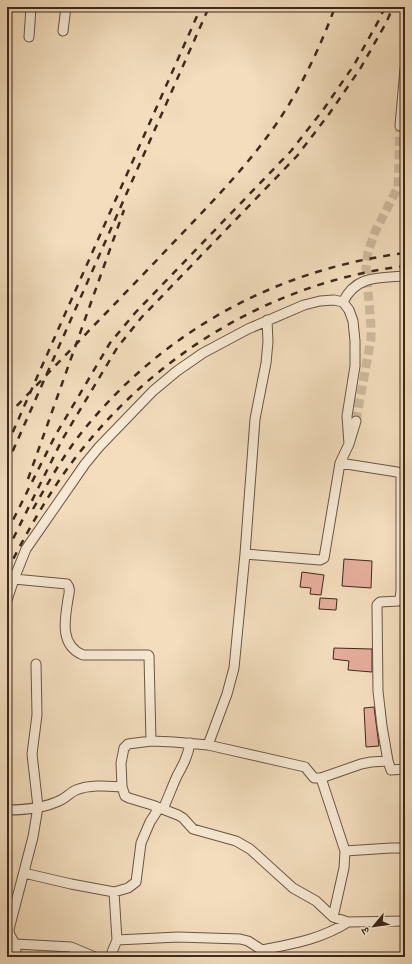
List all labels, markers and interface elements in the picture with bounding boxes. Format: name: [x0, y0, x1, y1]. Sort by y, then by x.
north arrow: [354, 906, 394, 946]
text: उ: [358, 923, 374, 937]

